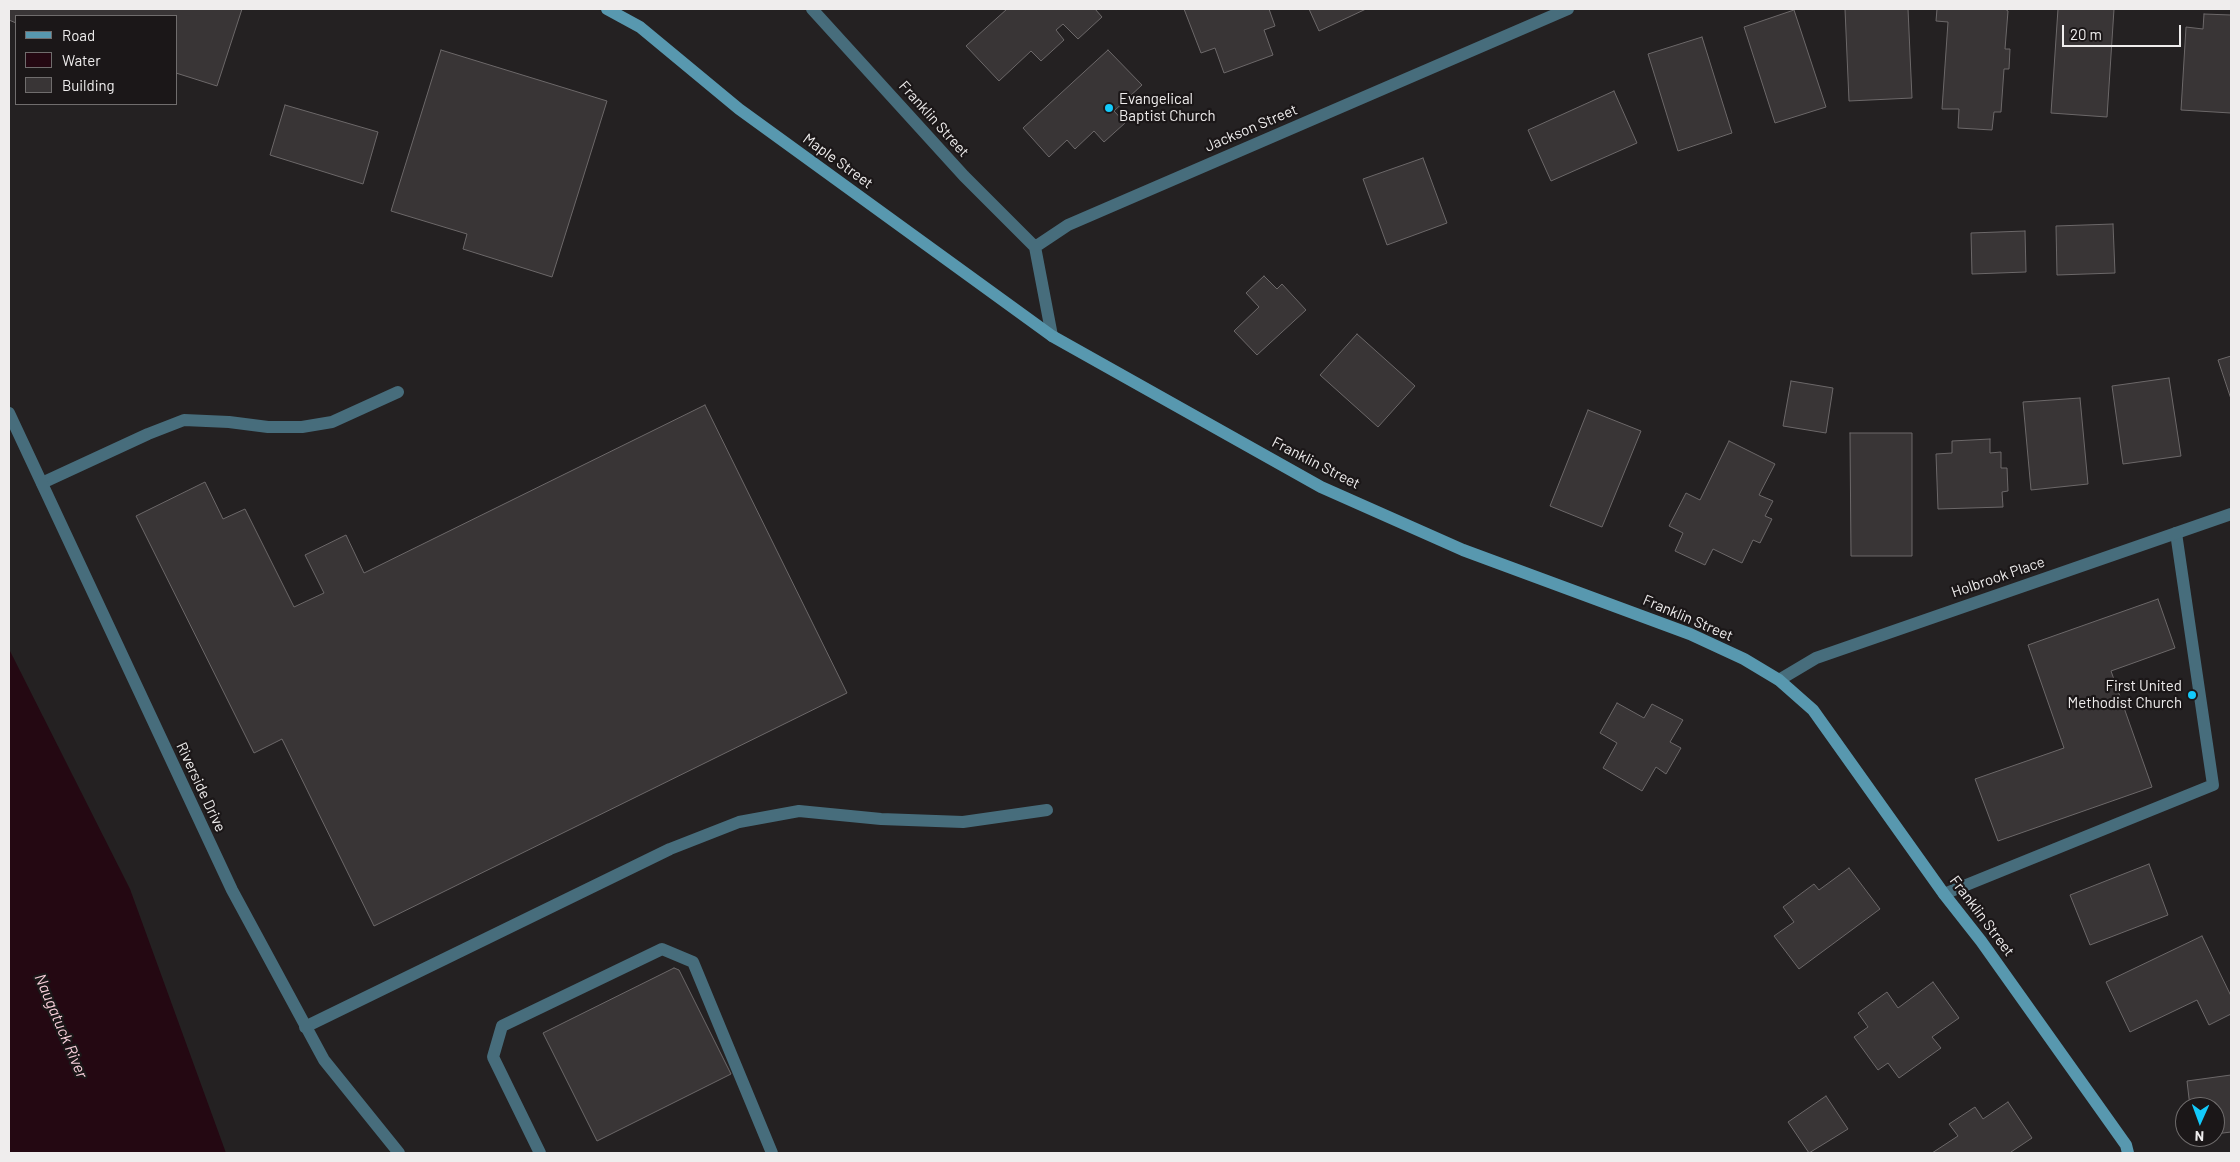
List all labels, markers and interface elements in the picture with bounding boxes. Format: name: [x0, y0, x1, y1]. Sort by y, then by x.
legend: [15, 15, 178, 105]
scale bar: [2065, 15, 2184, 47]
text: 20 m: [2070, 25, 2102, 43]
text: Road: [62, 26, 95, 44]
text: Water: [62, 51, 101, 69]
text: Building: [62, 76, 115, 94]
street label: Franklin Street: [895, 77, 973, 161]
place label: Evangelical Baptist Church: [1119, 90, 1216, 125]
street label: Jackson Street: [1202, 100, 1300, 156]
marker: Evangelical Baptist Church: [1103, 102, 1115, 114]
street label: Maple Street: [800, 130, 876, 192]
street label: Franklin Street: [1269, 433, 1363, 493]
street label: Holbrook Place: [1949, 553, 2047, 601]
street label: Franklin Street: [1640, 591, 1736, 645]
place label: First United Methodist Church: [2068, 677, 2182, 712]
marker: First United Methodist Church: [2186, 689, 2198, 701]
street label: Riverside Drive: [172, 739, 230, 835]
street label: Franklin Street: [1946, 872, 2018, 960]
water label: Naugatuck River: [30, 971, 92, 1081]
north arrow: [2175, 1097, 2225, 1147]
text: N: [2195, 1128, 2204, 1145]

